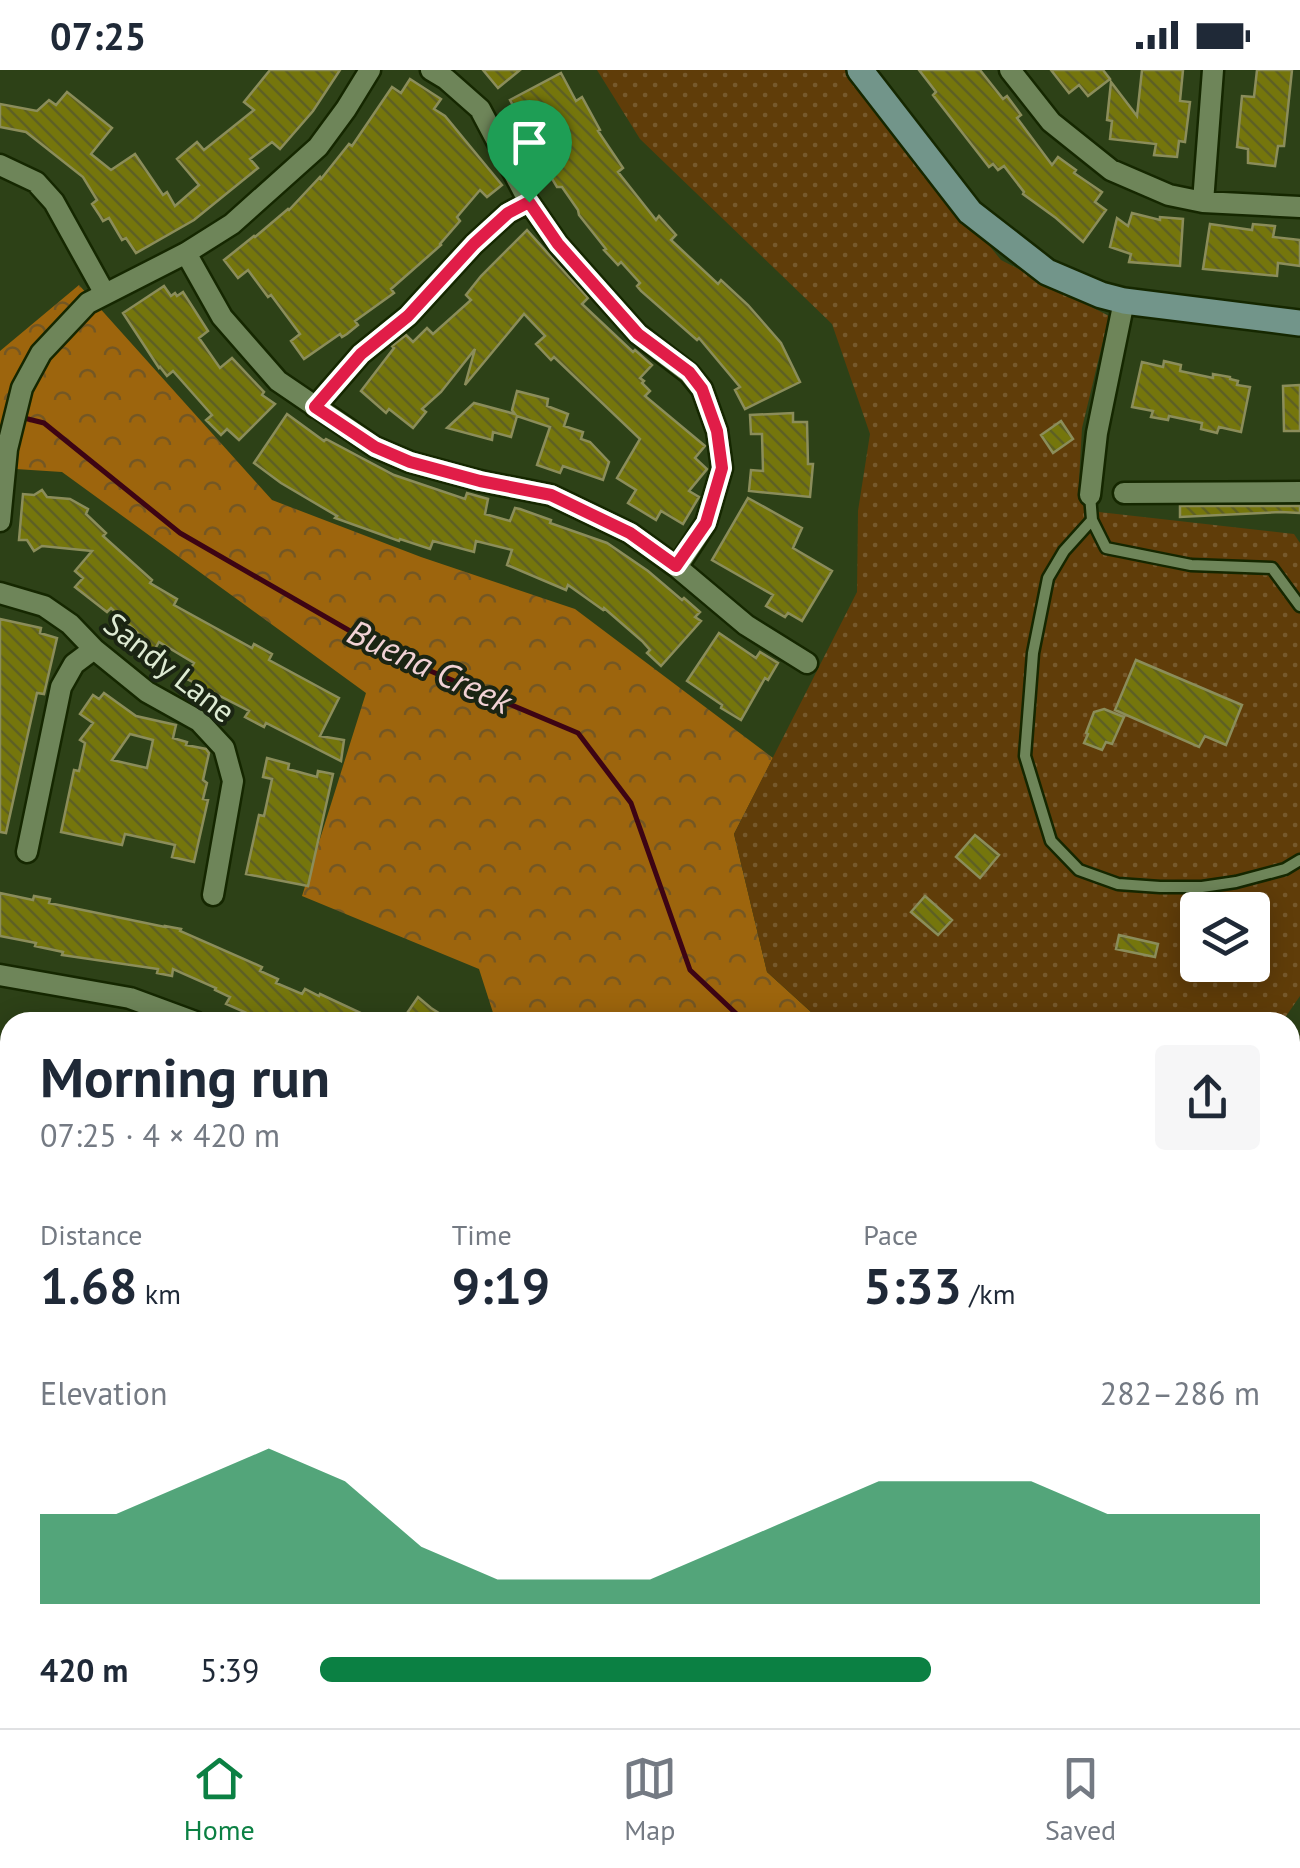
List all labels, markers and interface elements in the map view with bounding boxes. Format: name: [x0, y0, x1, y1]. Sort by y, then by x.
text: 07:25: [50, 11, 146, 60]
pin: [487, 100, 572, 203]
icon: arrive: [502, 115, 557, 170]
street label: Sandy Lane: [96, 603, 244, 731]
water label: Buena Creek: [341, 608, 521, 725]
map controls: [1180, 892, 1270, 982]
button: layers: [1180, 892, 1270, 982]
text: Morning run: [40, 1041, 330, 1112]
button: share: [1155, 1045, 1260, 1150]
text: 07:25 · 4 × 420 m: [40, 1114, 280, 1156]
text: Distance: [40, 1216, 143, 1253]
text: Time: [452, 1216, 512, 1253]
text: Pace: [863, 1216, 918, 1253]
text: 1.68: [40, 1253, 137, 1318]
text: 9:19: [452, 1253, 550, 1318]
text: 5:33: [863, 1253, 962, 1318]
text: km: [137, 1275, 181, 1312]
text: /km: [962, 1275, 1015, 1312]
text: Elevation: [40, 1372, 167, 1414]
text: 282–286 m: [1100, 1372, 1260, 1414]
text: 420 m: [40, 1649, 128, 1691]
text: 5:39: [200, 1649, 259, 1691]
tab: Home: [184, 1751, 255, 1848]
tab: Map: [622, 1751, 677, 1848]
tab: Saved: [1045, 1751, 1116, 1848]

